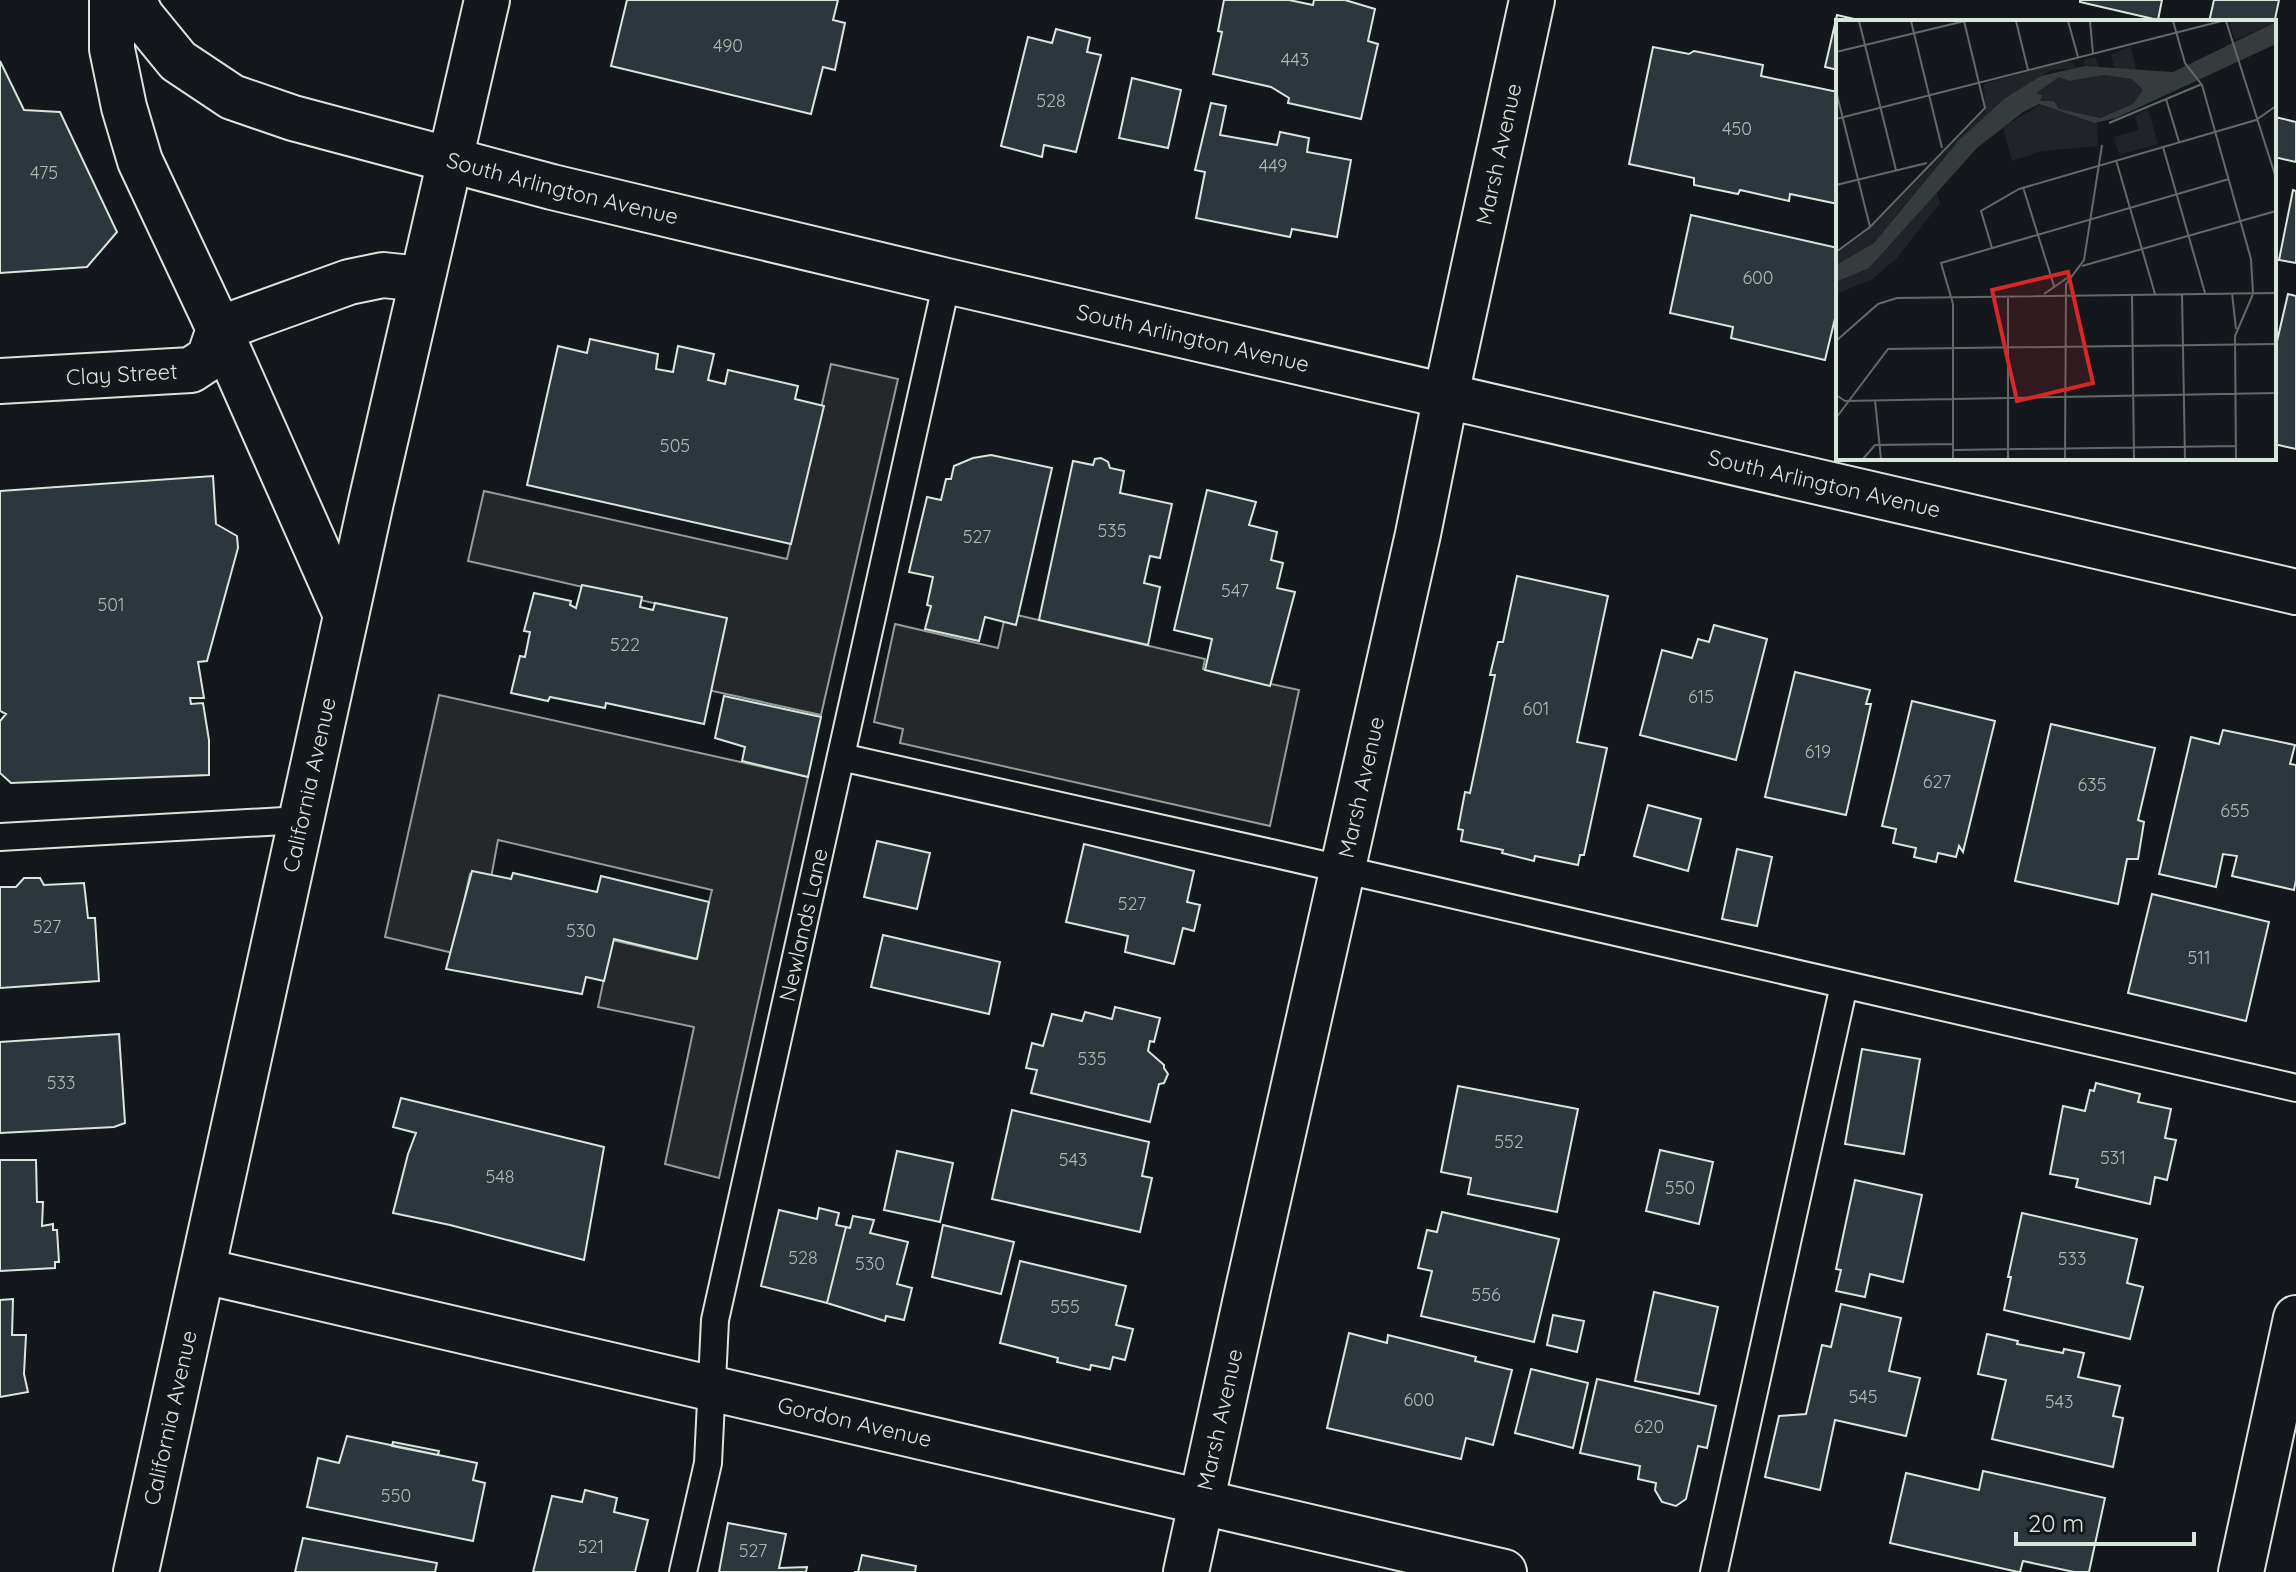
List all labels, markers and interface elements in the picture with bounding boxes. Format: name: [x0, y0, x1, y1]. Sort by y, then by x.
inset map: [1836, 20, 2276, 460]
house number: 490: [713, 34, 743, 57]
house number: 443: [1281, 48, 1309, 71]
street label: Marsh Avenue: [1469, 81, 1527, 227]
house number: 528: [1036, 89, 1066, 112]
house number: 450: [1722, 117, 1752, 140]
street label: South Arlington Avenue: [444, 146, 681, 231]
house number: 449: [1259, 154, 1287, 177]
house number: 475: [30, 161, 58, 184]
house number: 600: [1742, 266, 1774, 289]
street label: South Arlington Avenue: [1074, 297, 1312, 378]
street label: Clay Street: [65, 357, 178, 391]
house number: 505: [660, 434, 690, 457]
street label: South Arlington Avenue: [1705, 443, 1943, 524]
house number: 535: [1097, 519, 1127, 542]
house number: 527: [963, 525, 991, 548]
house number: 547: [1221, 579, 1249, 602]
house number: 501: [97, 593, 125, 616]
house number: 522: [610, 633, 640, 656]
house number: 615: [1688, 685, 1714, 708]
street label: California Avenue: [276, 695, 342, 875]
house number: 601: [1522, 697, 1550, 720]
street label: Marsh Avenue: [1331, 714, 1390, 861]
house number: 619: [1805, 740, 1831, 763]
house number: 627: [1923, 770, 1951, 793]
house number: 635: [2078, 773, 2106, 796]
house number: 655: [2220, 799, 2250, 822]
street label: Newlands Lane: [773, 846, 834, 1004]
house number: 527: [1118, 892, 1146, 915]
house number: 527: [33, 915, 61, 938]
house number: 530: [566, 919, 596, 942]
house number: 511: [2187, 946, 2211, 969]
house number: 535: [1077, 1047, 1107, 1070]
house number: 533: [47, 1071, 75, 1094]
house number: 552: [1494, 1130, 1524, 1153]
house number: 531: [2100, 1146, 2126, 1169]
house number: 543: [1059, 1148, 1087, 1171]
house number: 548: [485, 1165, 515, 1188]
house number: 550: [1665, 1176, 1695, 1199]
house number: 528: [788, 1246, 818, 1269]
house number: 533: [2058, 1247, 2086, 1270]
house number: 530: [855, 1252, 885, 1275]
house number: 556: [1471, 1283, 1501, 1306]
house number: 555: [1050, 1295, 1080, 1318]
street label: California Avenue: [137, 1328, 203, 1508]
street label: Marsh Avenue: [1190, 1346, 1248, 1493]
house number: 545: [1848, 1385, 1878, 1408]
house number: 600: [1403, 1388, 1435, 1411]
street label: Gordon Avenue: [775, 1390, 935, 1453]
house number: 543: [2045, 1390, 2073, 1413]
house number: 620: [1634, 1415, 1664, 1438]
house number: 550: [381, 1484, 411, 1507]
scale bar: [2016, 1496, 2194, 1546]
text: 20 m: [2028, 1508, 2084, 1538]
house number: 521: [578, 1535, 604, 1558]
house number: 527: [739, 1539, 767, 1562]

